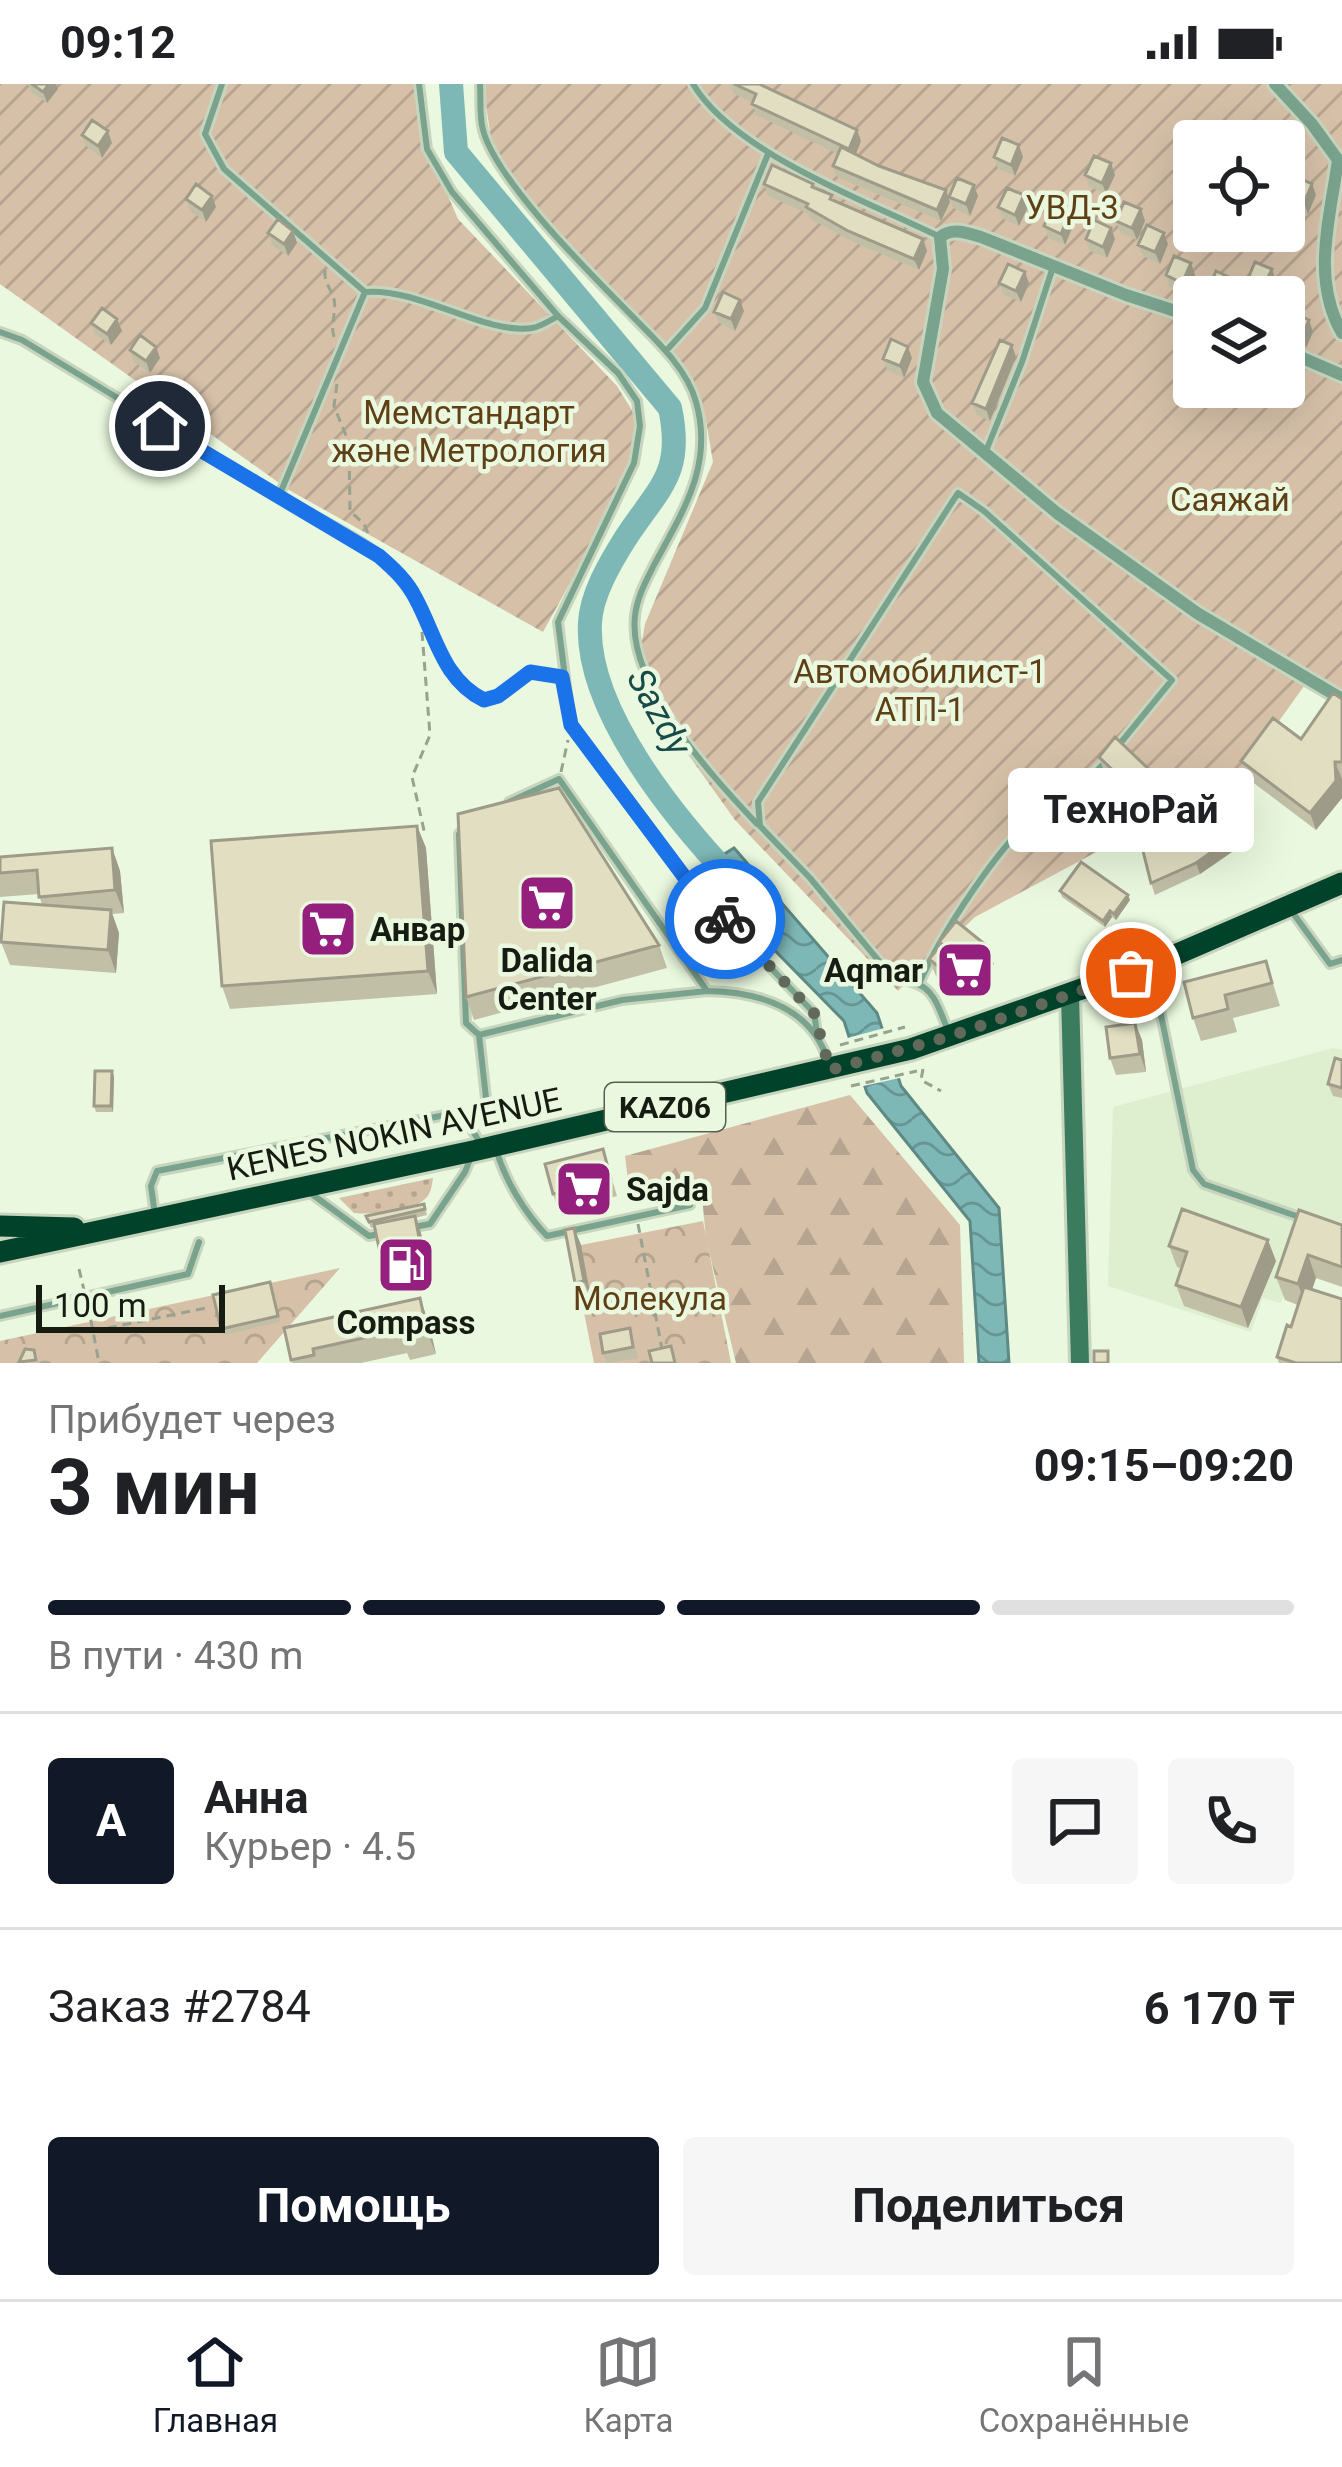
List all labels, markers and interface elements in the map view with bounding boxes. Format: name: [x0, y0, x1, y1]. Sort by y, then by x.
text: 09:12: [60, 16, 176, 69]
map controls: [1173, 120, 1305, 408]
button: locate: [1173, 120, 1305, 252]
park label: УВД-3: [1025, 188, 1119, 227]
button: layers: [1173, 276, 1305, 408]
pin: [109, 375, 211, 477]
icon: home: [127, 393, 193, 459]
park label: Мемстандарт және Метрология: [331, 393, 607, 470]
park label: Саяжай: [1170, 480, 1290, 519]
park label: Автомобилист-1 АТП-1: [793, 652, 1047, 729]
water label: Sazdy: [618, 661, 701, 764]
callout: ТехноРай: [1008, 769, 1254, 853]
text: ТехноРай: [1043, 787, 1219, 833]
courier: [665, 859, 785, 979]
supermarket icon: Dalida Center: [516, 872, 578, 934]
icon: bike: [692, 886, 758, 952]
supermarket icon: Анвар: [297, 898, 359, 960]
place label: Анвар: [370, 910, 465, 949]
pin: [1080, 922, 1182, 1024]
supermarket icon: Aqmar: [934, 939, 996, 1001]
icon: bag: [1098, 940, 1164, 1006]
place label: Dalida Center: [498, 941, 596, 1018]
place label: Aqmar: [824, 951, 923, 990]
street label: KENES NOKIN AVENUE: [223, 1079, 565, 1189]
road number: KАZ06: [605, 1083, 725, 1131]
supermarket icon: Sajda: [553, 1158, 615, 1220]
place label: Sajda: [626, 1170, 709, 1209]
fuel station icon: Compass: [375, 1234, 437, 1296]
scale bar: [36, 1279, 225, 1332]
park label: Молекула: [573, 1279, 727, 1318]
text: 100 m: [54, 1286, 147, 1325]
place label: Compass: [337, 1303, 475, 1342]
text: Прибудет через: [48, 1397, 336, 1443]
text: 09:15–09:20: [1034, 1439, 1294, 1492]
text: 3 мин: [48, 1442, 260, 1533]
text: В пути · 430 m: [48, 1633, 303, 1679]
button: chat: [1012, 1758, 1138, 1884]
button: phone: [1168, 1758, 1294, 1884]
text: Анна: [204, 1771, 309, 1824]
text: А: [96, 1794, 126, 1847]
text: Курьер · 4.5: [204, 1824, 416, 1870]
text: Заказ #2784: [48, 1980, 311, 2033]
text: 6 170 ₸: [1144, 1982, 1294, 2035]
button: Помощь: [48, 2137, 659, 2275]
button: Поделиться: [683, 2137, 1294, 2275]
tab: Главная: [153, 2329, 278, 2440]
tab: Карта: [583, 2329, 673, 2440]
tab: Сохранённые: [979, 2329, 1189, 2440]

